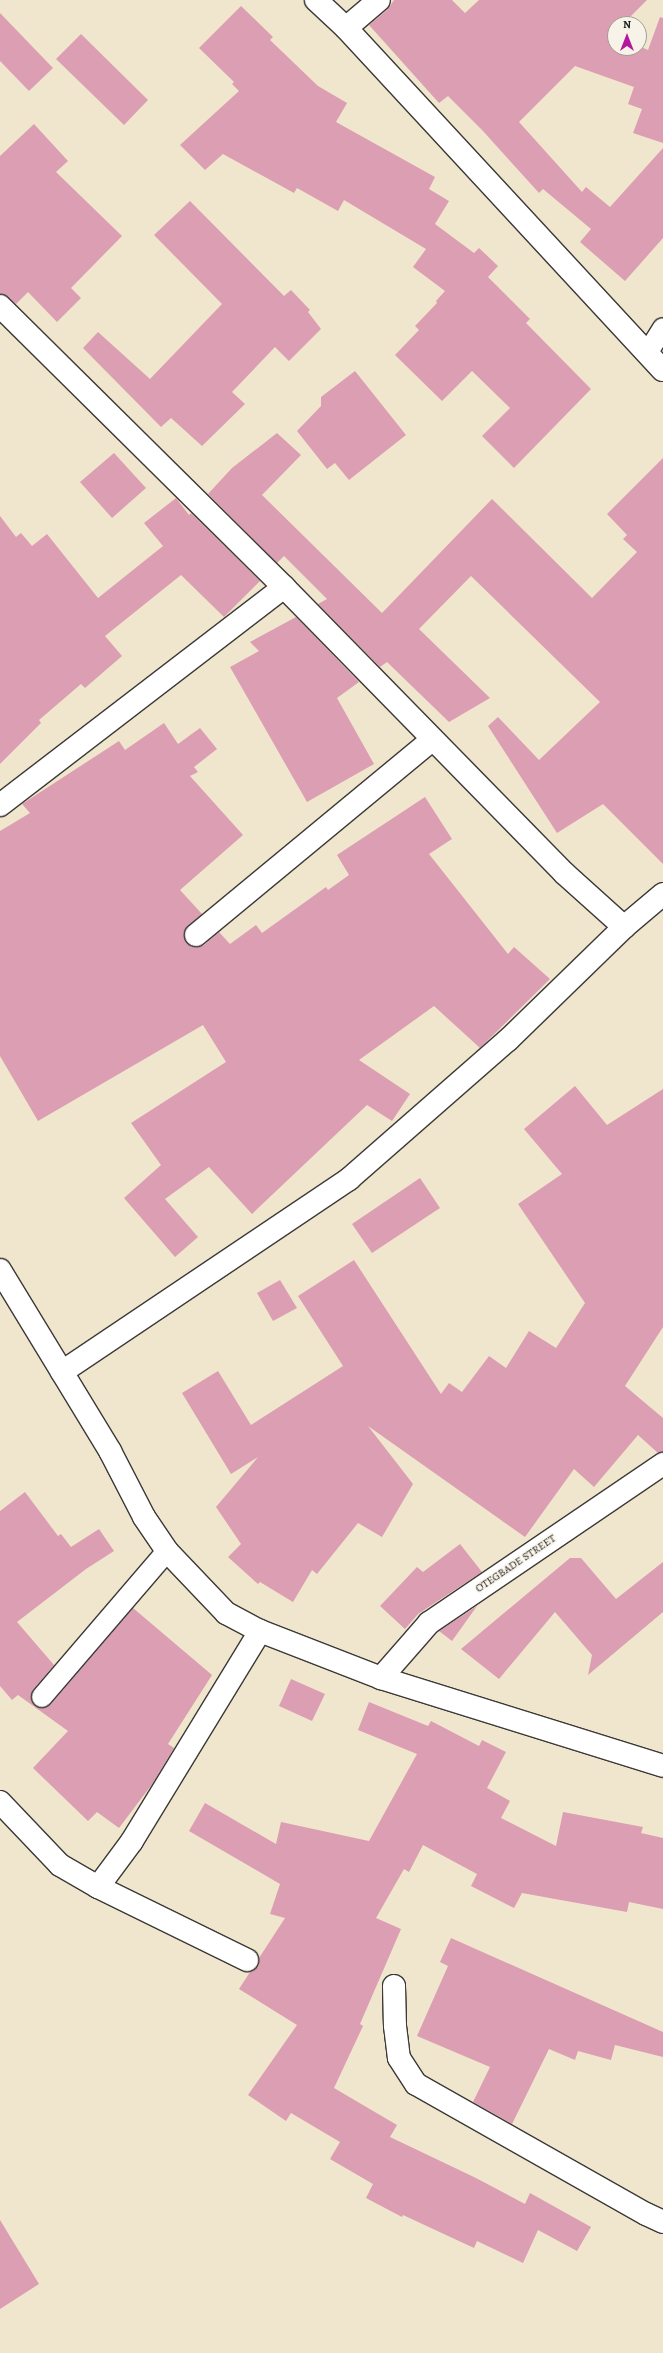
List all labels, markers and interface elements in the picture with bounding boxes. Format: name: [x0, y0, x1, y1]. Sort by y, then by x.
north arrow: [607, 16, 647, 56]
text: N: [623, 17, 631, 32]
street label: OTEGBADE STREET: [473, 1532, 559, 1596]

